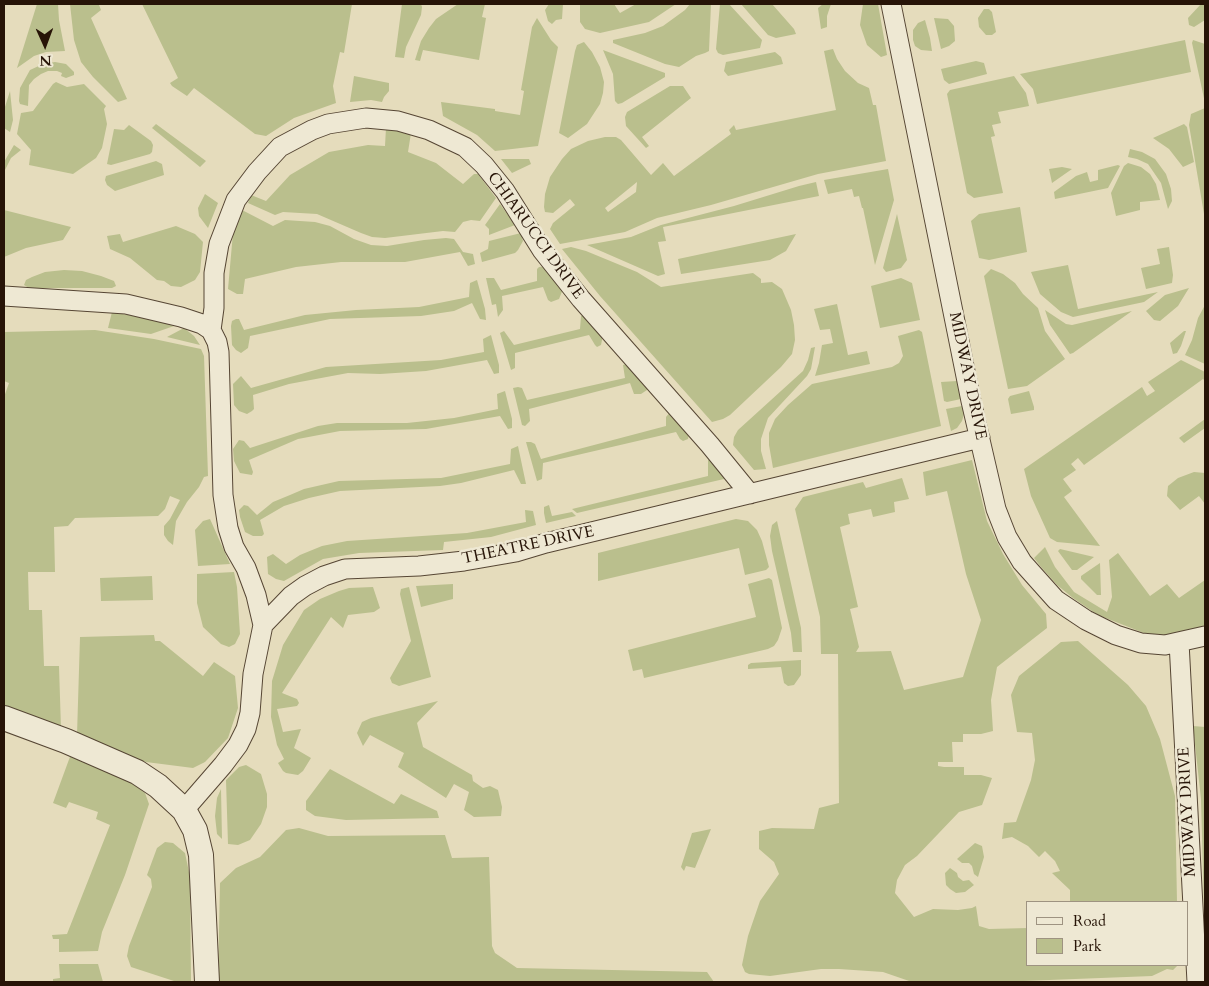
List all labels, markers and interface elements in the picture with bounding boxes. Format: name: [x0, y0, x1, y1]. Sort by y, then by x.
north arrow: [20, 20, 70, 70]
text: N: [39, 51, 52, 70]
street label: CHIARUCCI DRIVE: [483, 169, 587, 303]
street label: MIDWAY DRIVE: [944, 310, 990, 442]
street label: THEATRE DRIVE: [460, 523, 596, 569]
street label: MIDWAY DRIVE: [1175, 747, 1201, 877]
legend: [1026, 901, 1189, 966]
text: Road: [1073, 911, 1106, 931]
text: Park: [1073, 936, 1102, 956]

